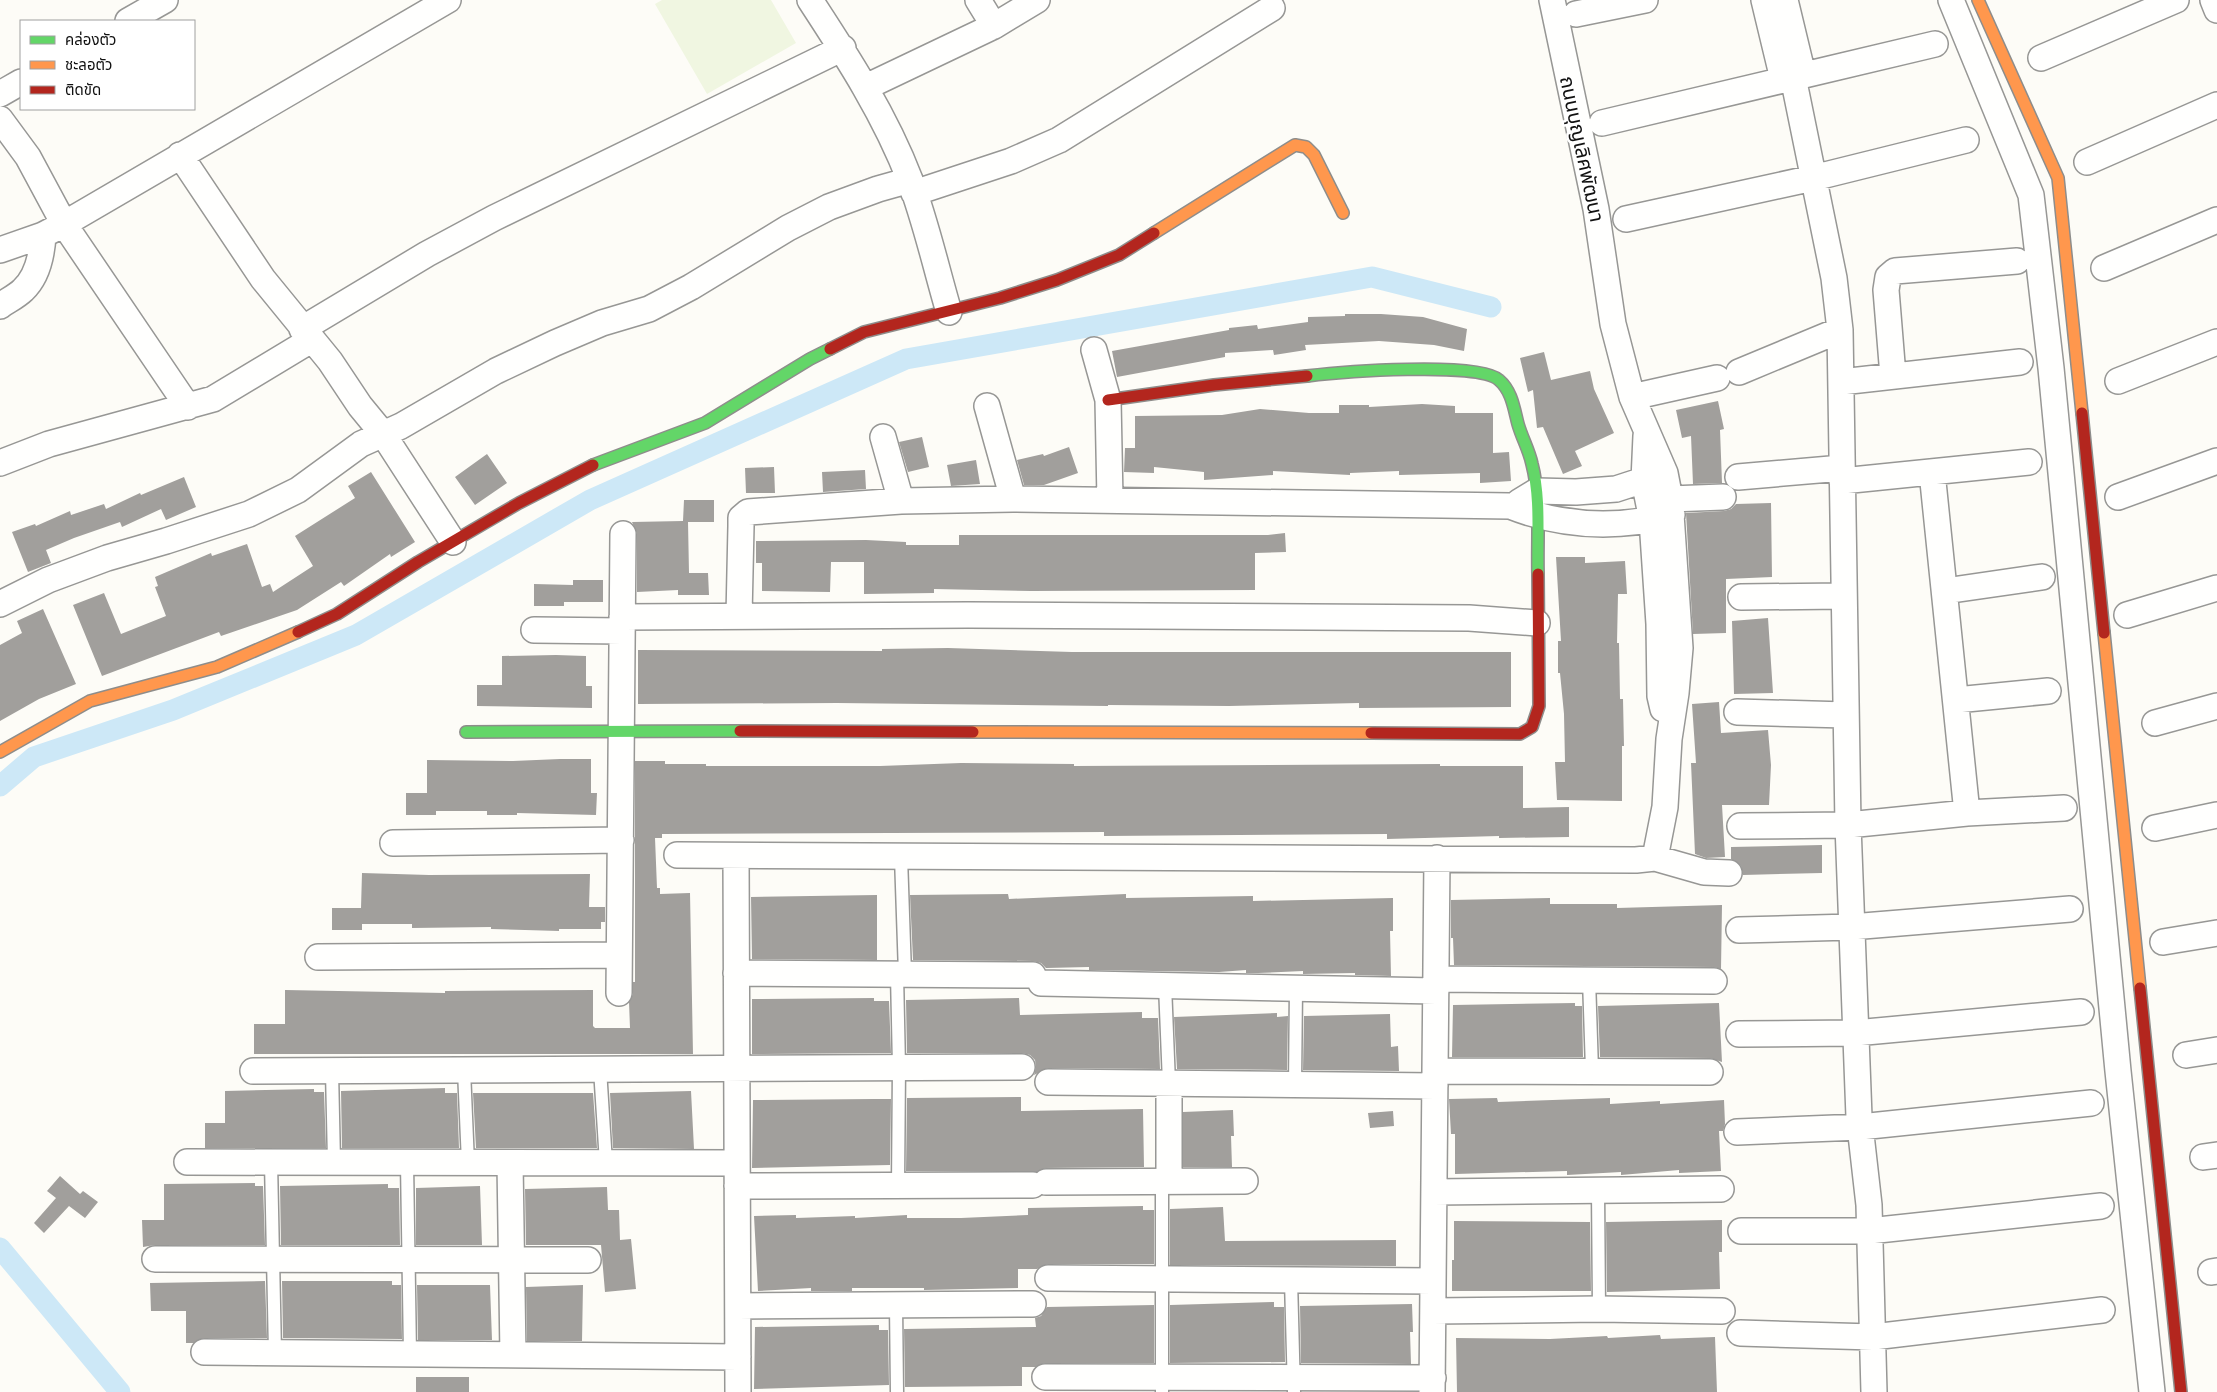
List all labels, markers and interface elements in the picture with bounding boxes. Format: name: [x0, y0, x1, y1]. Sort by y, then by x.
legend: [20, 20, 195, 110]
text: คล่องตัว: [65, 31, 116, 49]
text: ชะลอตัว: [65, 56, 112, 74]
street label: ถนนบุญเลิศพัฒนา: [1555, 74, 1609, 224]
text: ติดขัด: [65, 81, 101, 99]

